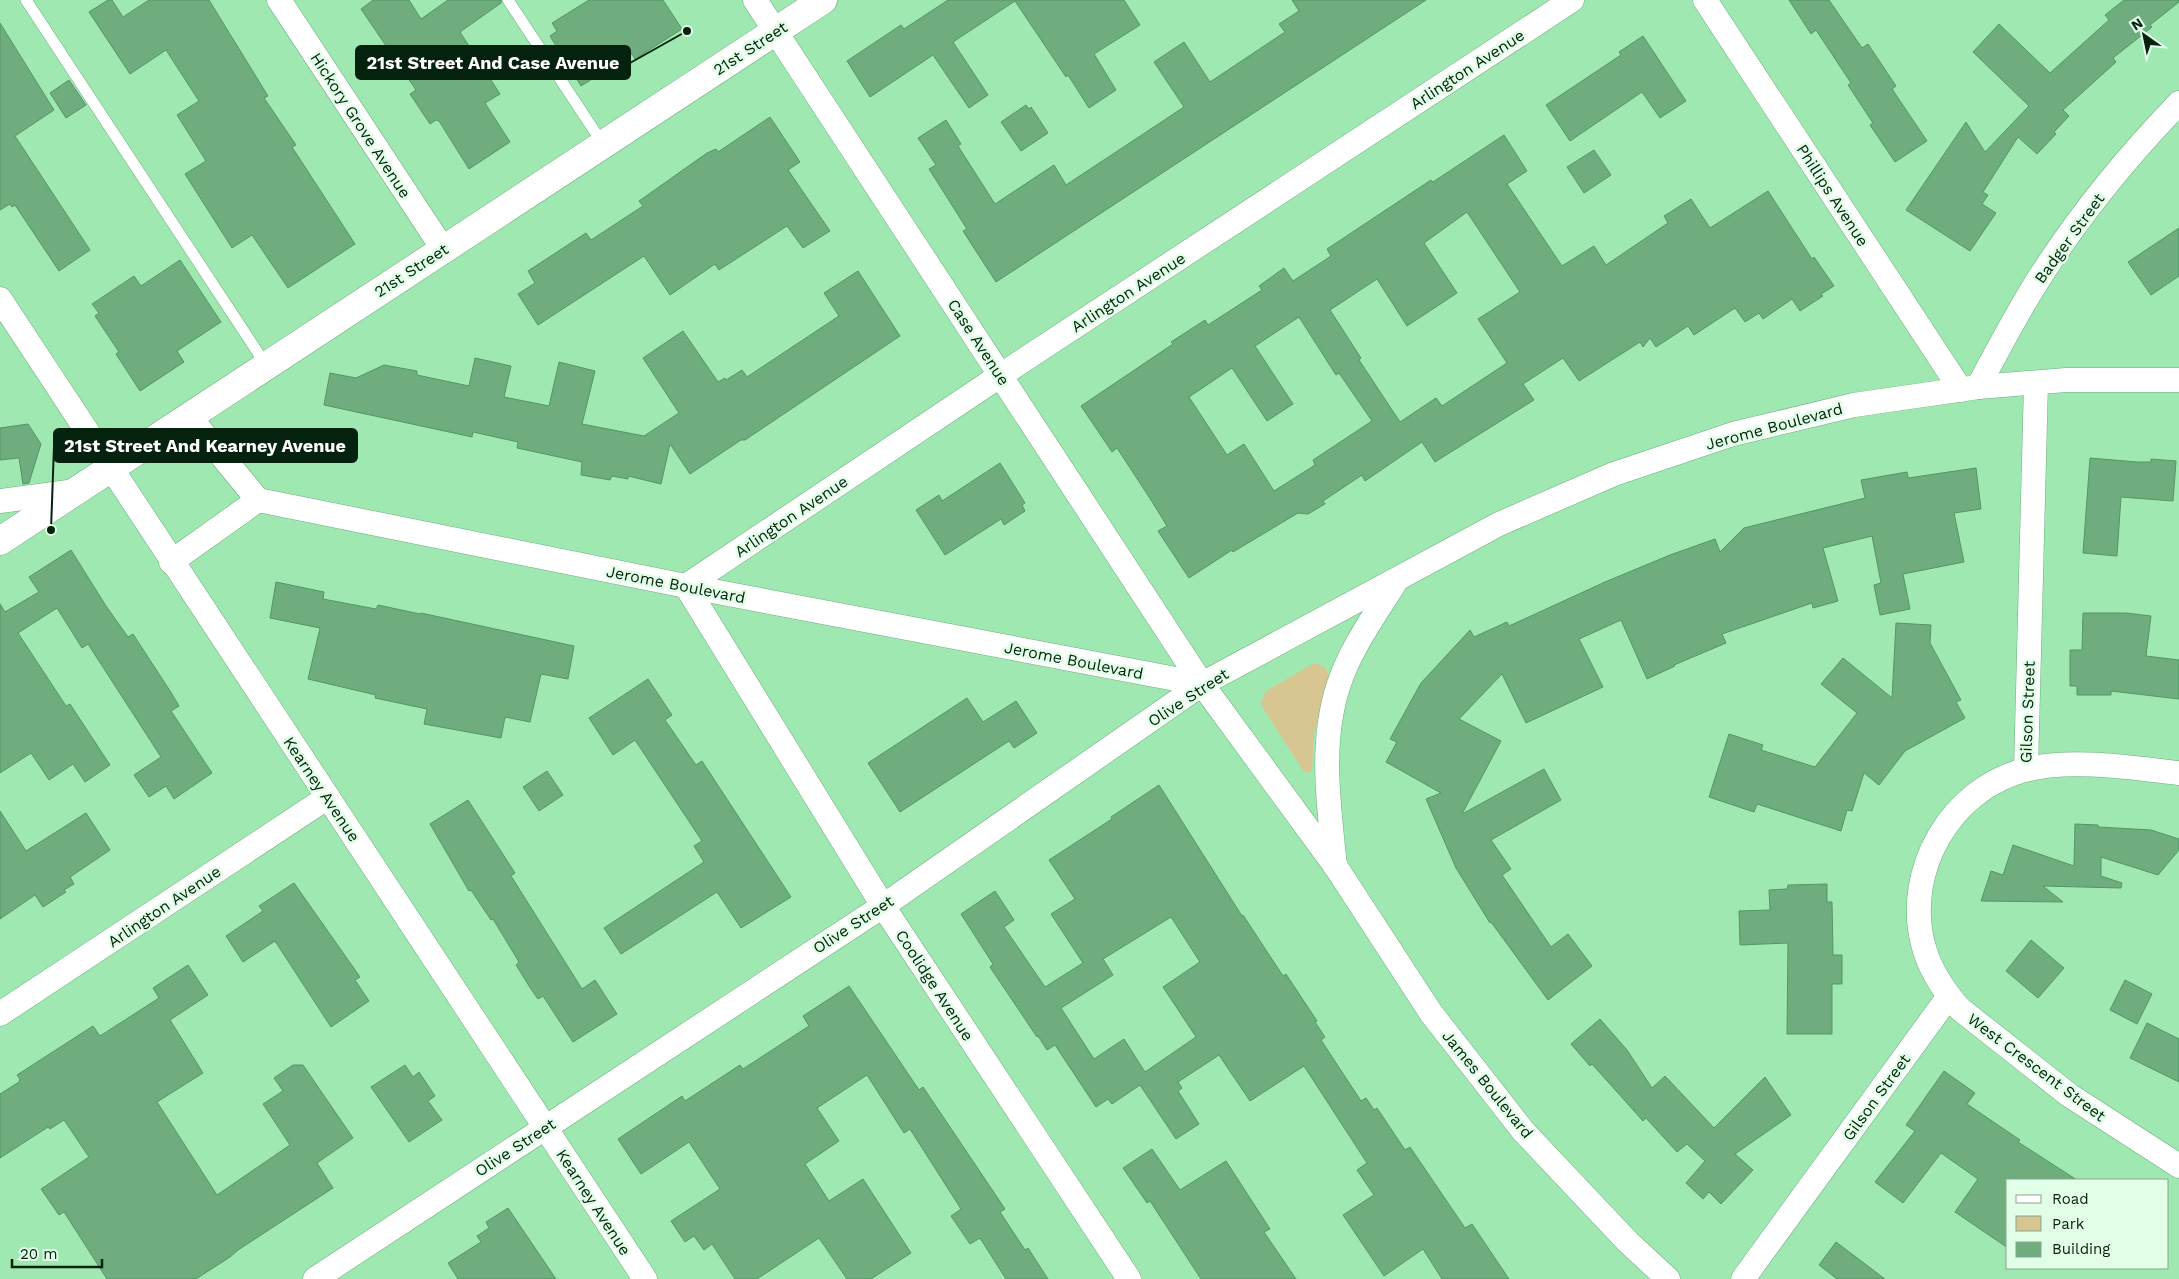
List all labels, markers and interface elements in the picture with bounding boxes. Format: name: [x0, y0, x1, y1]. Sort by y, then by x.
north arrow: [2119, 10, 2169, 60]
text: N: [2128, 15, 2146, 34]
street label: 21st Street: [710, 17, 791, 79]
street label: Arlington Avenue: [1407, 25, 1528, 113]
callout: 21st Street And Case Avenue: [356, 46, 630, 79]
street label: Hickory Grove Avenue: [306, 49, 415, 202]
text: 21st Street And Case Avenue: [366, 52, 620, 73]
street label: Phillips Avenue: [1793, 141, 1873, 250]
street label: Badger Street: [2030, 189, 2109, 287]
street label: 21st Street: [371, 239, 452, 301]
street label: Arlington Avenue: [1068, 248, 1189, 336]
street label: Case Avenue: [944, 296, 1014, 389]
street label: Jerome Boulevard: [1703, 399, 1845, 454]
callout: 21st Street And Kearney Avenue: [54, 429, 357, 462]
text: 21st Street And Kearney Avenue: [64, 435, 346, 456]
street label: Arlington Avenue: [731, 472, 851, 561]
street label: Jerome Boulevard: [605, 562, 747, 607]
street label: Jerome Boulevard: [1003, 638, 1145, 683]
street label: Gilson Street: [2016, 660, 2039, 763]
street label: Olive Street: [1144, 664, 1232, 731]
street label: Kearney Avenue: [279, 733, 364, 845]
street label: Arlington Avenue: [104, 862, 224, 951]
street label: Olive Street: [809, 891, 897, 958]
street label: Coolidge Avenue: [892, 926, 978, 1044]
street label: West Crescent Street: [1964, 1009, 2110, 1126]
street label: James Boulevard: [1438, 1026, 1537, 1142]
street label: Gilson Street: [1839, 1050, 1914, 1144]
street label: Olive Street: [471, 1114, 559, 1181]
street label: Kearney Avenue: [552, 1146, 635, 1259]
legend: [2006, 1179, 2169, 1269]
text: Road: [2052, 1190, 2089, 1208]
text: Park: [2052, 1215, 2085, 1233]
scale bar: [12, 1236, 102, 1268]
text: Building: [2052, 1240, 2110, 1258]
text: 20 m: [20, 1245, 58, 1263]

